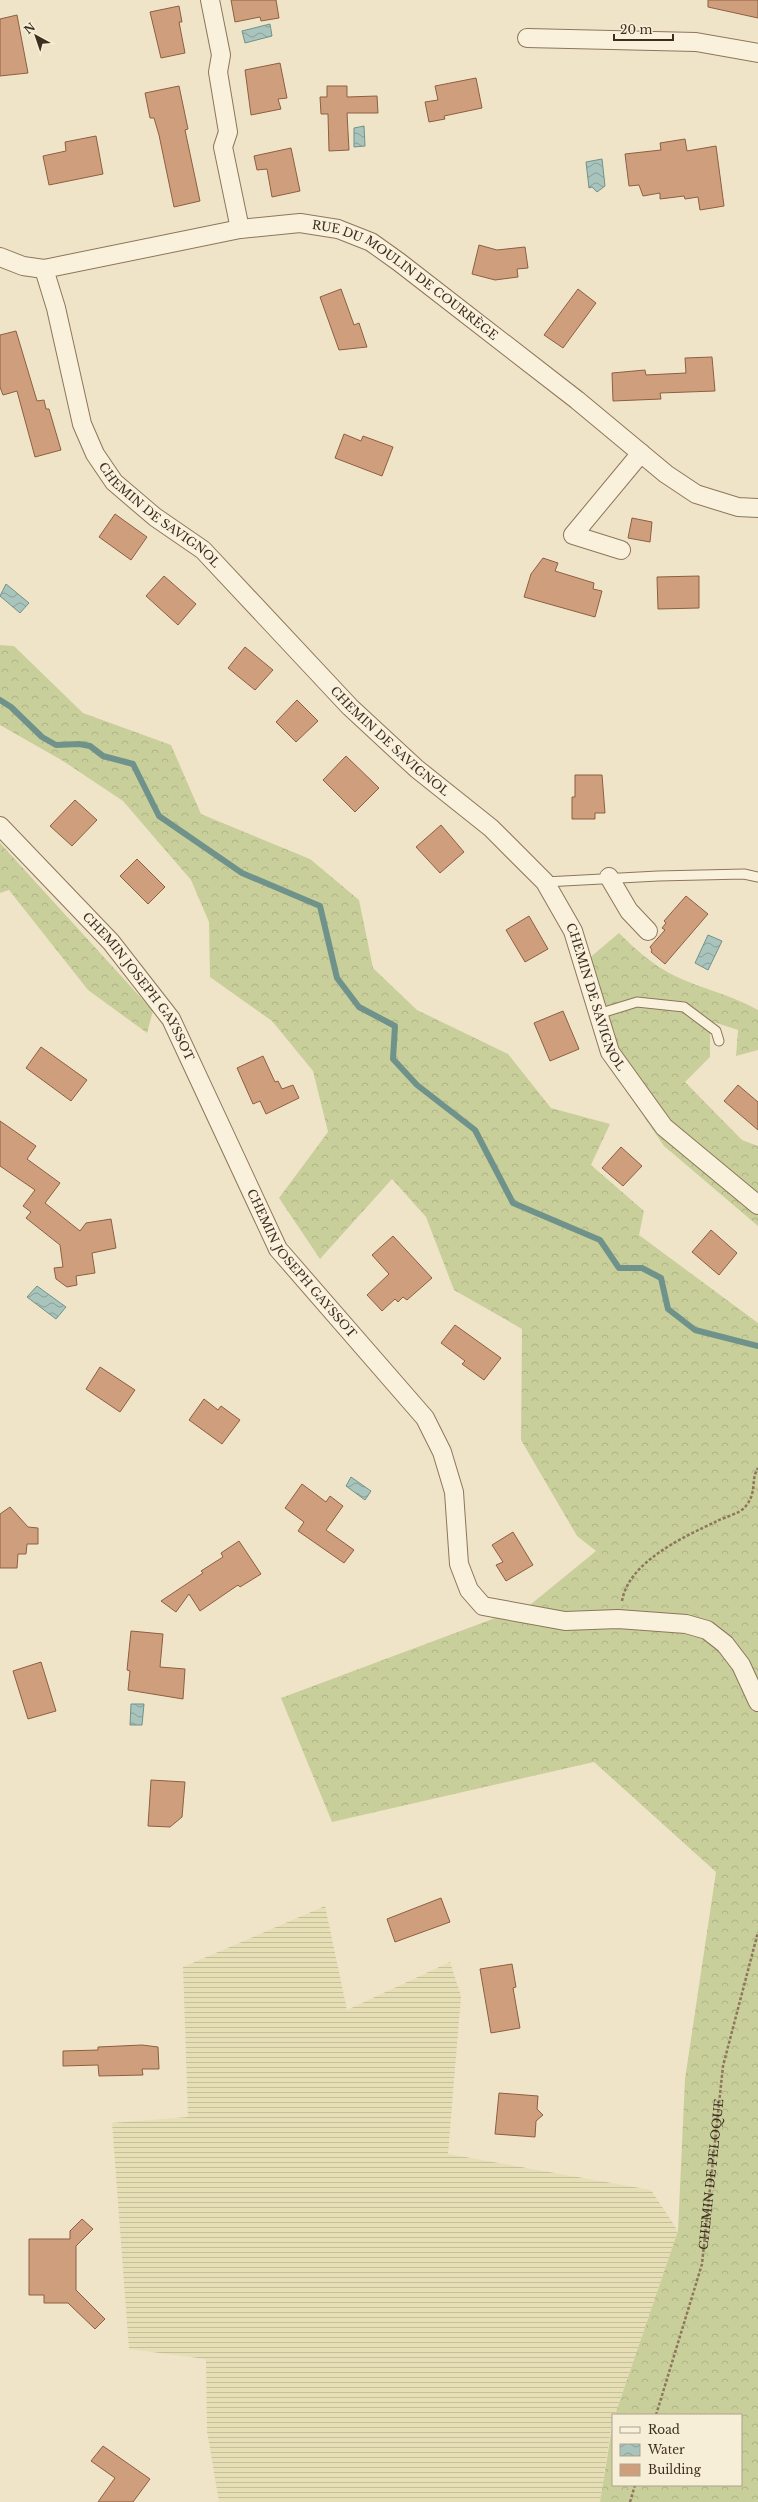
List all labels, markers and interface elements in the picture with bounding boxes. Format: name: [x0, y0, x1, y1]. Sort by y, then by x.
north arrow: [16, 16, 56, 56]
scale bar: [614, 16, 673, 42]
text: N: [21, 19, 39, 37]
text: 20 m: [620, 22, 652, 37]
street label: RUE DU MOULIN DE COURRÈGE: [311, 217, 501, 343]
street label: CHEMIN DE SAVIGNOL: [96, 459, 224, 571]
street label: CHEMIN DE SAVIGNOL: [328, 683, 453, 799]
street label: CHEMIN JOSEPH GAYSSOT: [80, 909, 197, 1063]
street label: CHEMIN DE SAVIGNOL: [563, 920, 629, 1073]
street label: CHEMIN JOSEPH GAYSSOT: [244, 1186, 360, 1341]
street label: CHEMIN DE PELOQUE: [696, 2098, 727, 2251]
legend: [612, 2414, 742, 2486]
text: Road: [648, 2422, 680, 2437]
text: Water: [647, 2442, 685, 2457]
text: Building: [648, 2462, 702, 2477]

